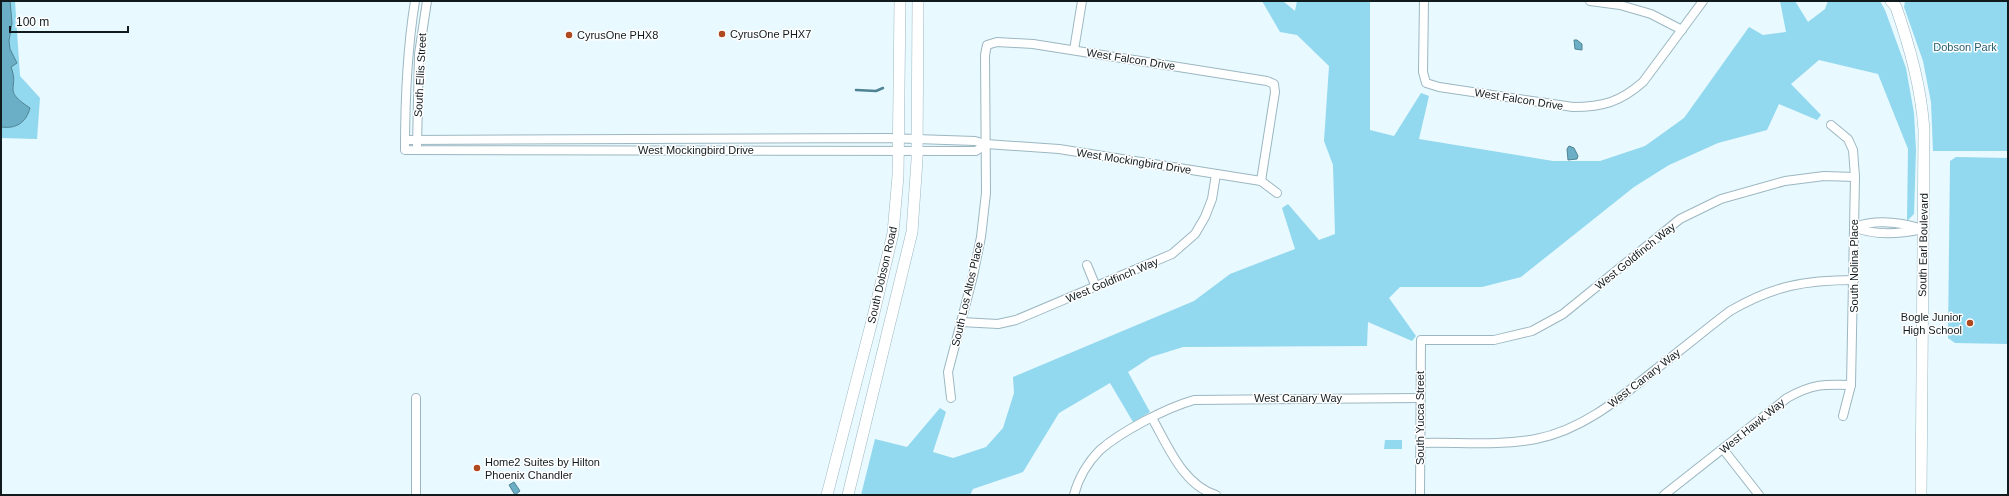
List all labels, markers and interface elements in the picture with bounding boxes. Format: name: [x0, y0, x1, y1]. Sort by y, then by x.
scale bar: [10, 8, 128, 34]
text: 100 m: [16, 15, 49, 29]
place label: CyrusOne PHX7: [730, 28, 811, 40]
place label: CyrusOne PHX8: [577, 29, 658, 41]
marker: CyrusOne PHX7: [717, 29, 727, 39]
marker: CyrusOne PHX8: [564, 30, 574, 40]
street label: South Ellis Street: [412, 33, 428, 117]
park label: Dobson Park: [1933, 41, 1997, 53]
street label: West Falcon Drive: [1086, 46, 1176, 72]
street label: West Falcon Drive: [1474, 86, 1564, 112]
street label: West Mockingbird Drive: [638, 144, 754, 156]
street label: West Mockingbird Drive: [1076, 146, 1192, 176]
street label: South Earl Boulevard: [1916, 193, 1930, 297]
street label: South Nolina Place: [1848, 219, 1860, 313]
street label: West Goldfinch Way: [1593, 220, 1678, 292]
street label: South Dobson Road: [865, 225, 899, 325]
street label: South Los Altos Place: [949, 241, 985, 347]
street label: West Goldfinch Way: [1064, 255, 1160, 305]
place label: Bogle Junior High School: [1901, 311, 1962, 336]
marker: Bogle Junior High School: [1965, 318, 1975, 328]
street label: West Canary Way: [1606, 346, 1683, 410]
street label: South Yucca Street: [1414, 371, 1426, 465]
street label: West Canary Way: [1254, 392, 1343, 404]
street label: West Hawk Way: [1717, 396, 1787, 456]
place label: Home2 Suites by Hilton Phoenix Chandler: [485, 456, 600, 481]
marker: Home2 Suites by Hilton Phoenix Chandler: [472, 463, 482, 473]

